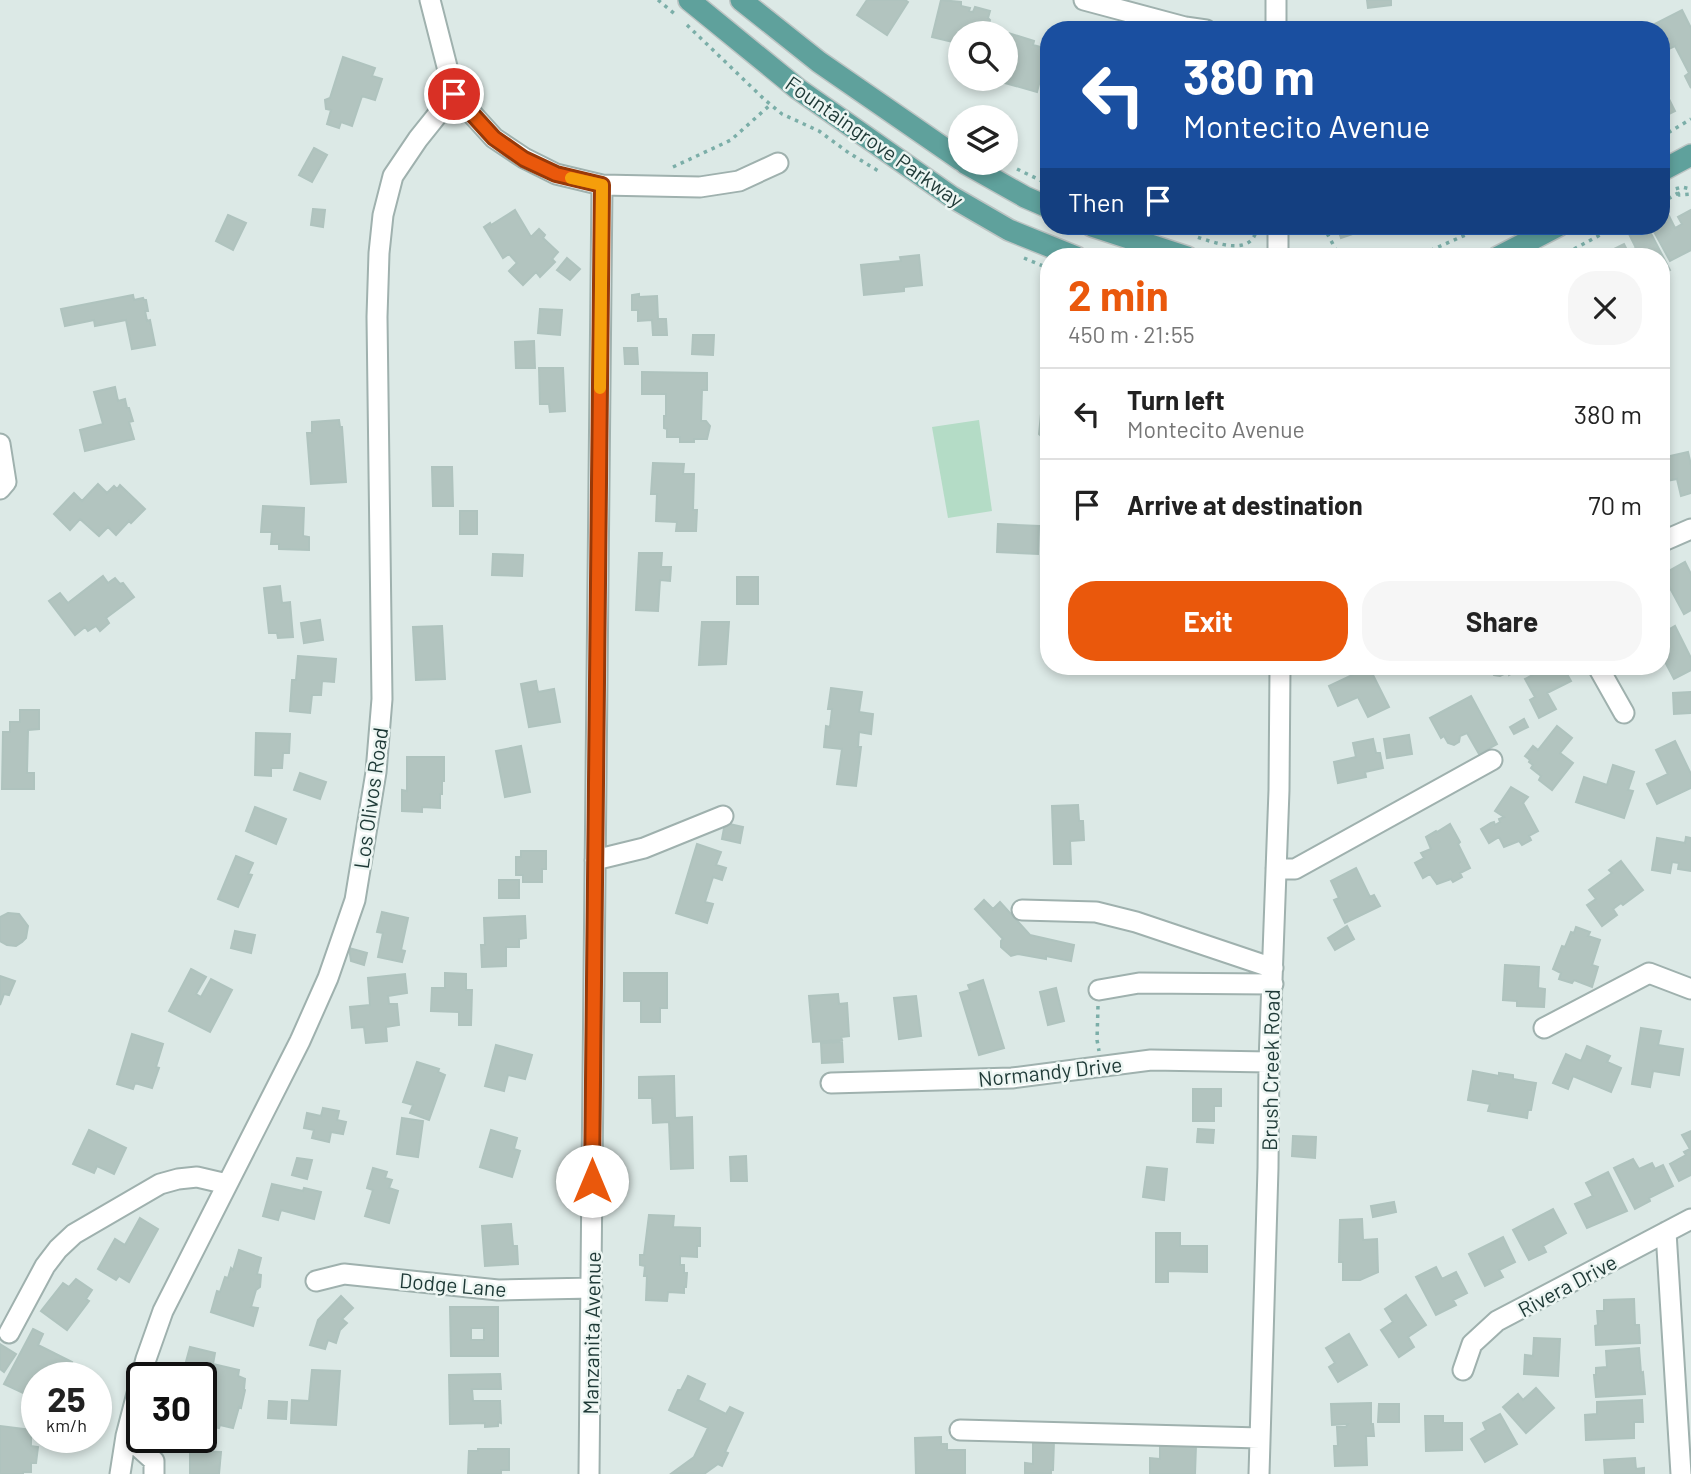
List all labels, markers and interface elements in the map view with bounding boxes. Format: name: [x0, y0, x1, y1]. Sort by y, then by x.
map controls: [948, 21, 1018, 175]
button: search: [948, 21, 1018, 91]
text: 380 m: [1183, 46, 1315, 105]
icon: left: [1068, 49, 1159, 140]
pin: [424, 64, 484, 124]
street label: Fountaingrove Parkway: [781, 70, 969, 212]
icon: arrive: [435, 75, 473, 113]
button: layers: [948, 105, 1018, 175]
text: Montecito Avenue: [1183, 106, 1430, 144]
icon: arrive: [1139, 182, 1177, 220]
text: Then: [1068, 186, 1125, 217]
text: 2 min: [1068, 269, 1169, 319]
button: close: [1568, 271, 1642, 345]
text: 450 m · 21:55: [1068, 320, 1195, 348]
text: Turn left: [1127, 384, 1225, 415]
icon: left: [1068, 395, 1106, 433]
text: 380 m: [1574, 398, 1642, 429]
text: Montecito Avenue: [1127, 415, 1305, 443]
icon: arrive: [1068, 486, 1106, 524]
text: Arrive at destination: [1127, 489, 1363, 520]
text: 70 m: [1588, 489, 1642, 520]
button: Exit: [1068, 581, 1348, 661]
button: Share: [1362, 581, 1642, 661]
street label: Los Olivos Road: [348, 726, 392, 870]
street label: Brush Creek Road: [1256, 989, 1284, 1151]
street label: Normandy Drive: [977, 1051, 1123, 1091]
position arrow: [555, 1144, 629, 1218]
street label: Rivera Drive: [1513, 1249, 1621, 1321]
street label: Manzanita Avenue: [577, 1251, 605, 1415]
street label: Dodge Lane: [398, 1267, 508, 1301]
speed limit sign: 30: [126, 1362, 217, 1453]
text: 25: [47, 1377, 86, 1419]
text: km/h: [46, 1414, 87, 1436]

